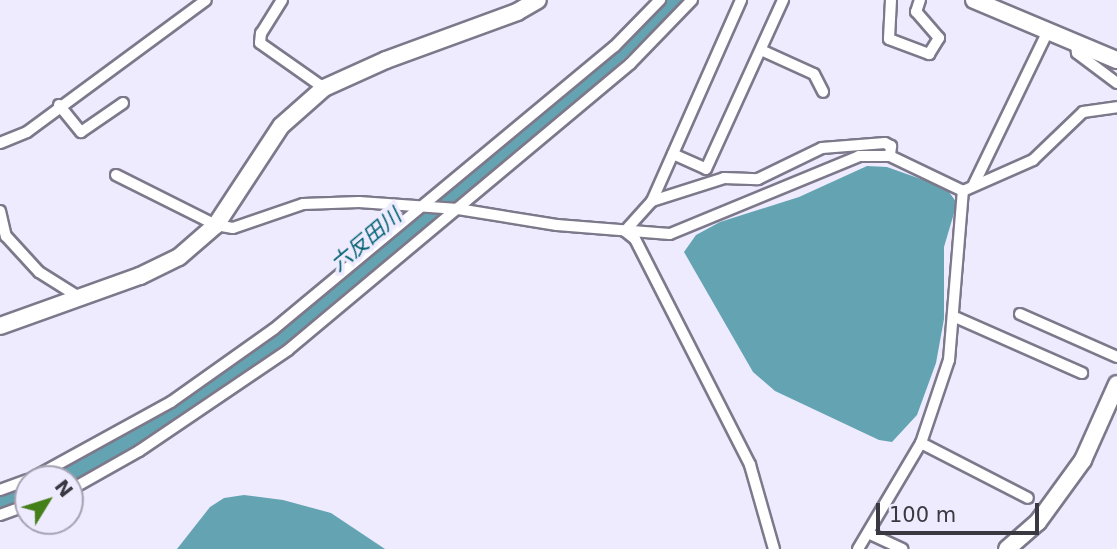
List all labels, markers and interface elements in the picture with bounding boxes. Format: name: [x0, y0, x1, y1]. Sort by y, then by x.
water label: 六反田川: [326, 203, 406, 277]
north arrow: [14, 465, 84, 535]
text: N: [50, 475, 78, 501]
scale bar: [879, 490, 1042, 534]
text: 100 m: [889, 503, 956, 527]

